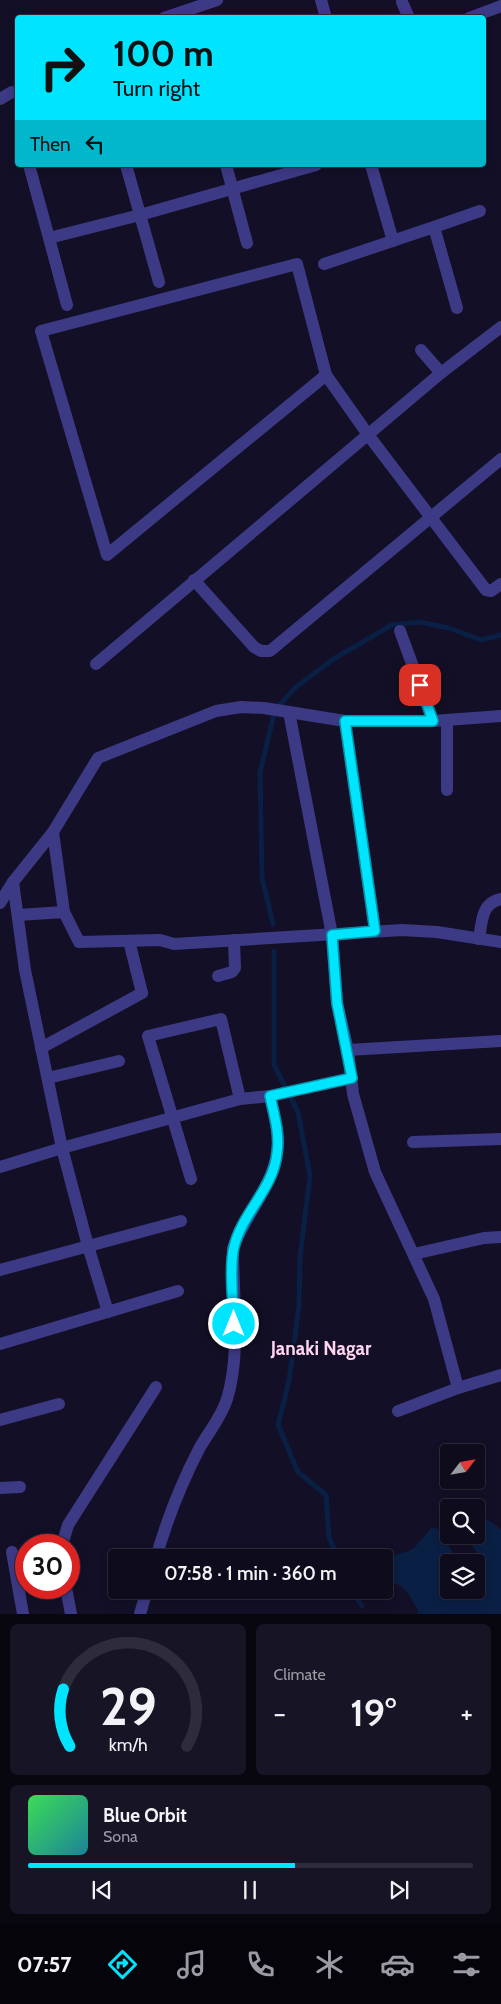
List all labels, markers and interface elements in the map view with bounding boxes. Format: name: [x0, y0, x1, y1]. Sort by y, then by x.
text: 100 m: [113, 32, 214, 75]
icon: right: [30, 35, 95, 100]
text: Turn right: [113, 75, 200, 102]
icon: left: [81, 130, 109, 158]
text: Then: [30, 133, 71, 156]
pin: [399, 664, 441, 706]
icon: arrive: [406, 671, 434, 699]
position arrow: [207, 1297, 259, 1349]
district label: Janaki Nagar: [270, 1337, 372, 1360]
north arrow: [440, 1444, 485, 1489]
map controls: [440, 1444, 485, 1599]
button: search: [440, 1499, 485, 1544]
speed limit sign: 30: [15, 1534, 80, 1599]
button: layers: [440, 1554, 485, 1599]
text: 07:58 · 1 min · 360 m: [164, 1562, 337, 1585]
text: Climate: [274, 1665, 326, 1684]
text: 29: [99, 1675, 156, 1738]
text: 19°: [350, 1689, 396, 1736]
text: −: [274, 1696, 286, 1730]
text: +: [461, 1696, 473, 1730]
text: km/h: [108, 1734, 147, 1755]
text: Blue Orbit: [103, 1804, 187, 1827]
text: Sona: [103, 1827, 138, 1846]
icon: previous: [88, 1876, 116, 1904]
icon: pause: [236, 1876, 264, 1904]
icon: next: [385, 1876, 413, 1904]
icon: directions: [105, 1947, 140, 1982]
icon: music: [174, 1947, 209, 1982]
icon: phone: [243, 1947, 278, 1982]
icon: climate: [312, 1947, 347, 1982]
icon: car: [380, 1947, 415, 1982]
icon: filters: [449, 1947, 484, 1982]
text: 07:57: [17, 1951, 72, 1978]

